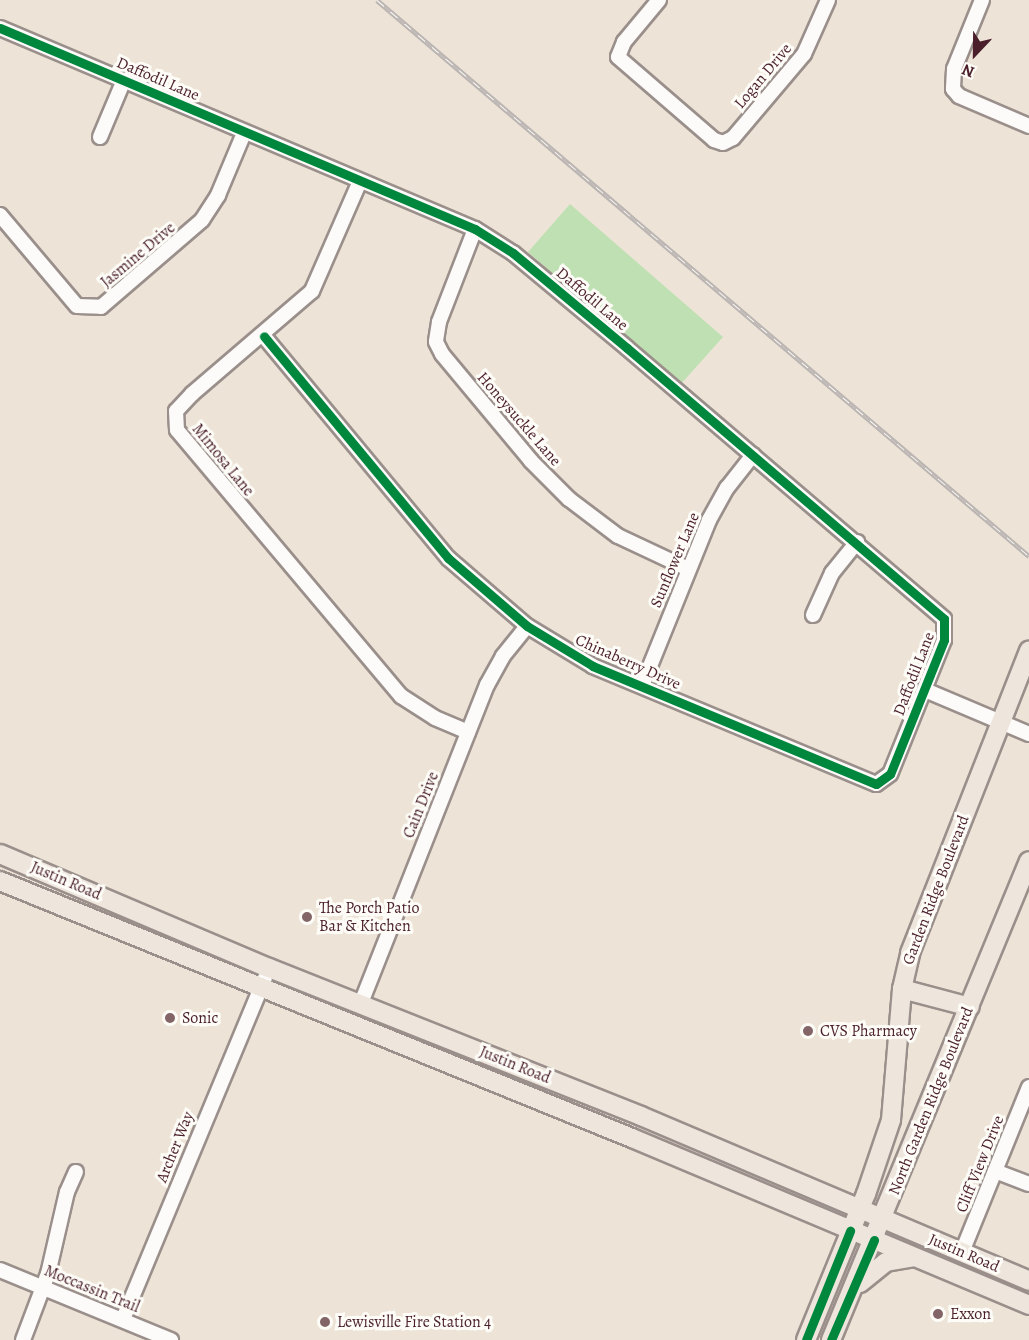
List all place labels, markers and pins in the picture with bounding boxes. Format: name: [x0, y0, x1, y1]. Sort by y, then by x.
place label: The Porch Patio Bar & Kitchen: [319, 898, 419, 936]
marker: The Porch Patio Bar & Kitchen: [300, 910, 314, 924]
place label: Sonic: [182, 1008, 218, 1028]
marker: Sonic: [163, 1011, 177, 1025]
place label: CVS Pharmacy: [820, 1021, 917, 1041]
marker: CVS Pharmacy: [801, 1024, 815, 1038]
place label: Exxon: [950, 1304, 991, 1324]
marker: Exxon: [931, 1307, 945, 1321]
place label: Lewisville Fire Station 4: [337, 1312, 491, 1332]
marker: Lewisville Fire Station 4: [318, 1315, 332, 1329]

